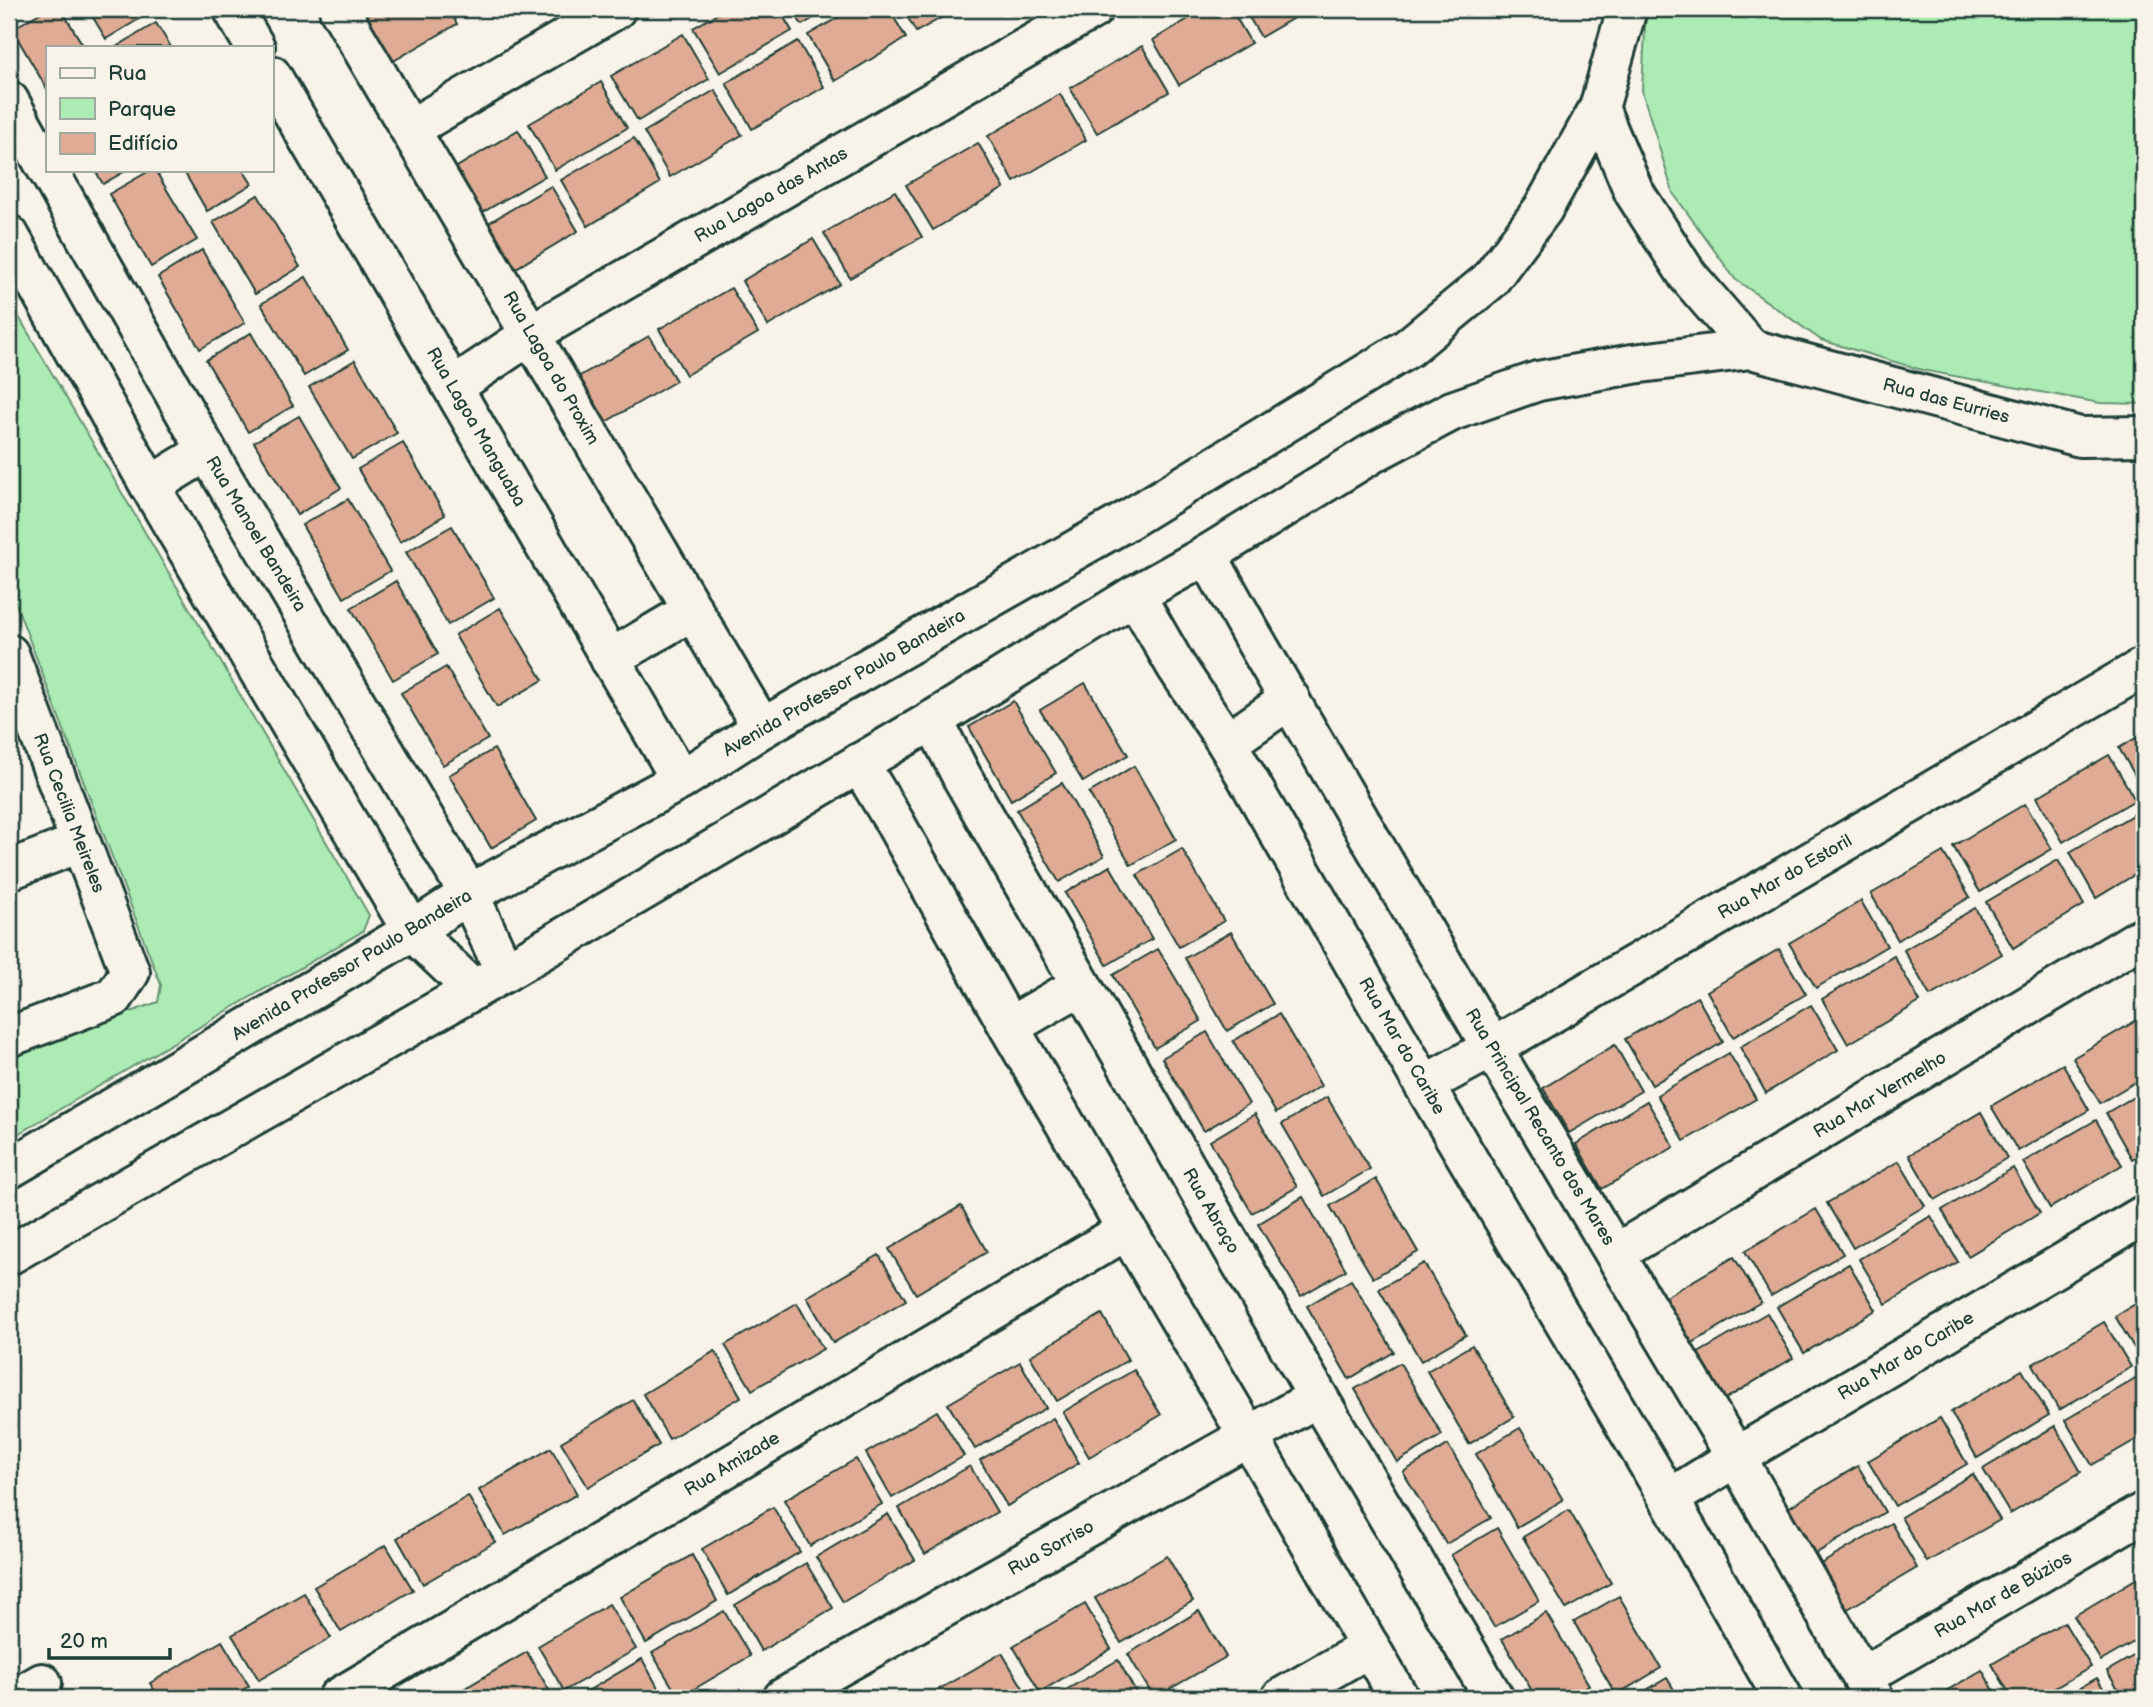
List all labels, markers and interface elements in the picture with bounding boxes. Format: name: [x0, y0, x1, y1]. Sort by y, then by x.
legend: [46, 46, 273, 172]
text: Rua: [108, 61, 147, 86]
text: Parque: [108, 97, 176, 122]
text: Edifício: [108, 131, 178, 156]
street label: Rua Lagoa das Antas: [691, 143, 851, 247]
street label: Rua Lagoa do Proxim: [499, 288, 603, 448]
street label: Rua Lagoa Manguaba: [422, 344, 530, 510]
street label: Rua das Eurries: [1880, 374, 2012, 428]
street label: Rua Manoel Bandeira: [201, 452, 311, 616]
street label: Avenida Professor Paulo Bandeira: [719, 605, 969, 761]
street label: Rua Cecilia Meireles: [29, 730, 109, 896]
street label: Rua Mar do Estoril: [1714, 830, 1856, 924]
street label: Avenida Professor Paulo Bandeira: [228, 885, 476, 1045]
street label: Rua Mar do Caribe: [1354, 974, 1450, 1119]
street label: Rua Principal Recanto dos Mares: [1461, 1005, 1619, 1249]
street label: Rua Mar Vermelho: [1810, 1047, 1950, 1143]
street label: Rua Abraço: [1178, 1165, 1244, 1257]
street label: Rua Mar do Caribe: [1834, 1307, 1978, 1405]
street label: Rua Amizade: [680, 1427, 784, 1501]
street label: Rua Sorriso: [1004, 1516, 1098, 1580]
street label: Rua Mar de Búzios: [1931, 1547, 2075, 1643]
scale bar: [49, 1616, 170, 1660]
text: 20 m: [60, 1629, 108, 1654]

